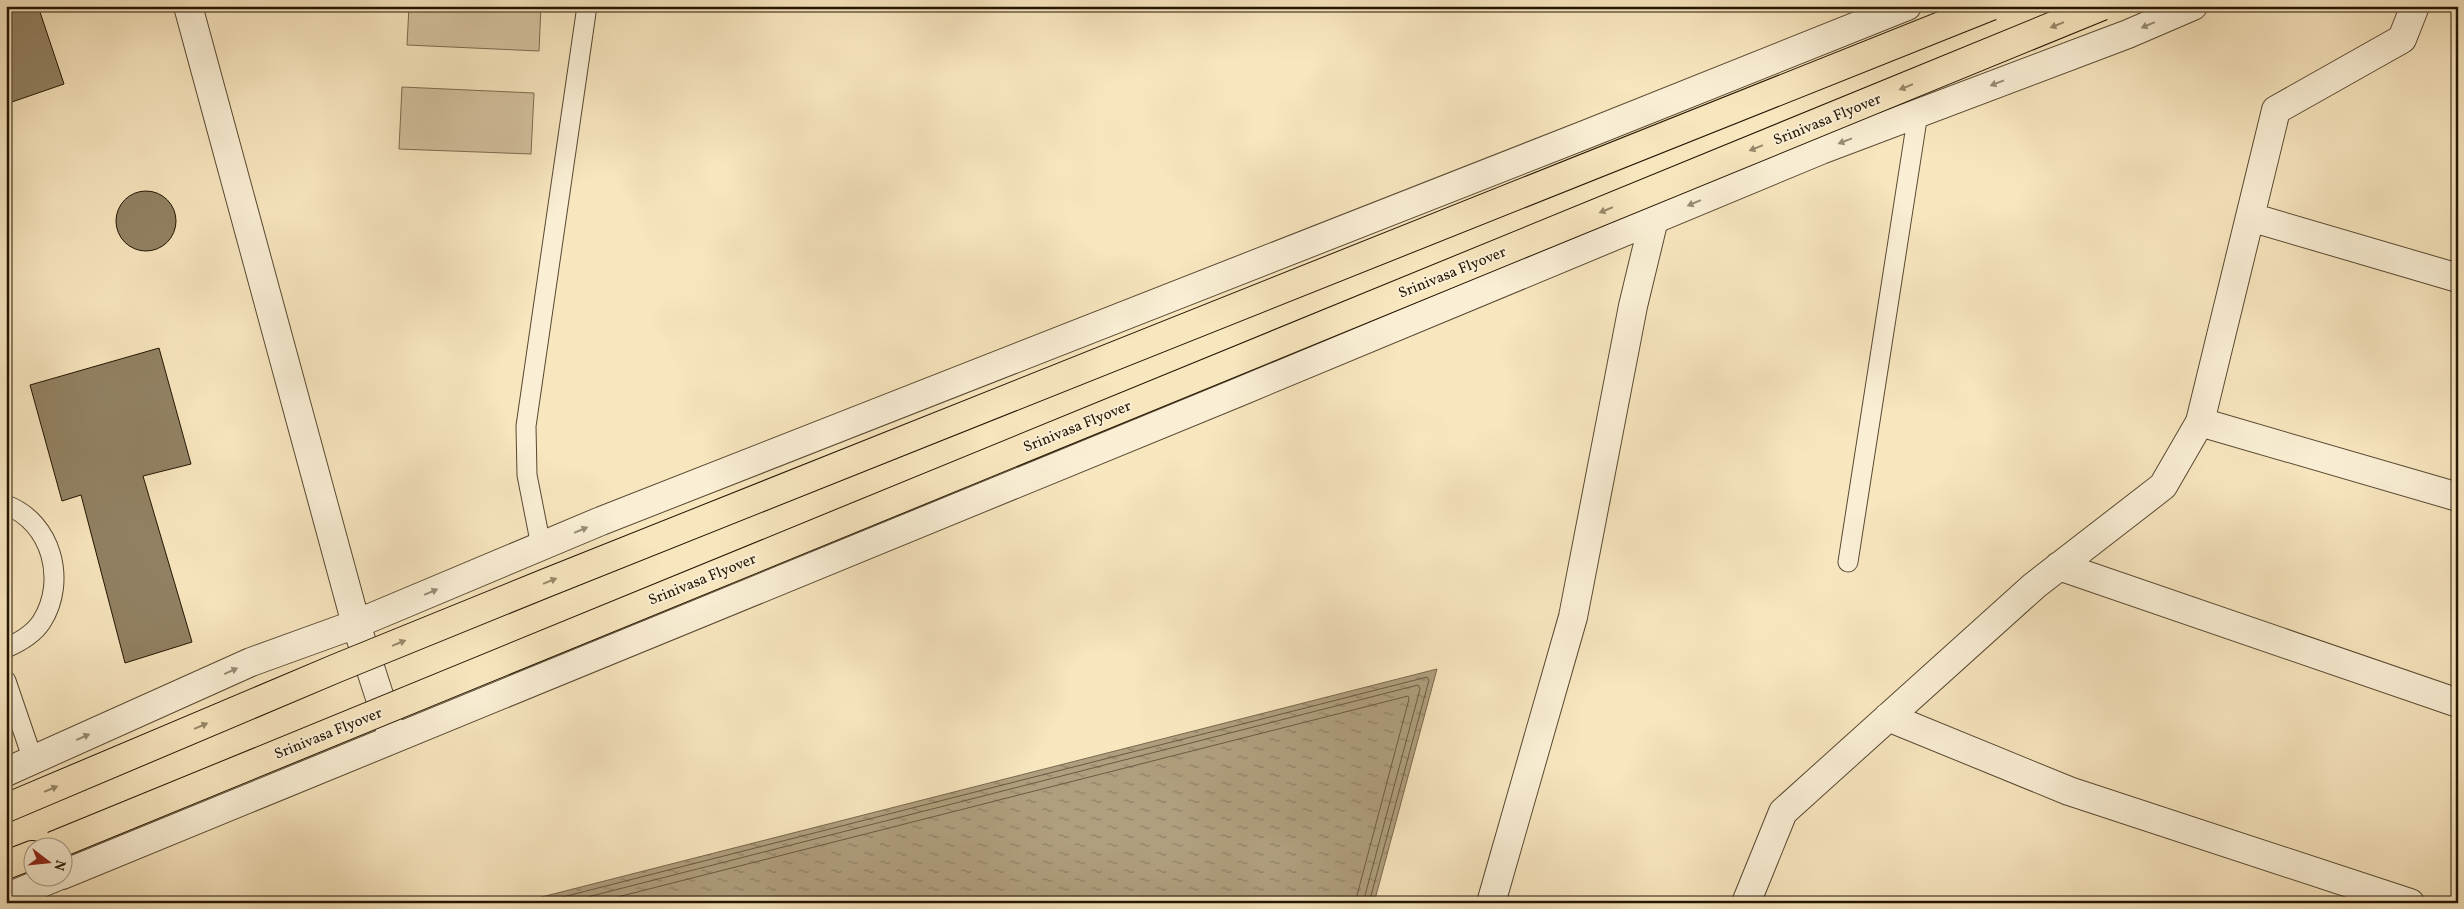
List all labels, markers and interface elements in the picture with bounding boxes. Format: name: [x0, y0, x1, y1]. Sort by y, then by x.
one-way arrow: [2050, 21, 2064, 29]
one-way arrow: [2141, 22, 2156, 29]
one-way arrow: [1989, 79, 2004, 87]
one-way arrow: [1899, 83, 1914, 91]
street label: Srinivasa Flyover: [1770, 89, 1885, 152]
one-way arrow: [1837, 137, 1852, 145]
one-way arrow: [1748, 144, 1763, 152]
one-way arrow: [1687, 199, 1702, 207]
one-way arrow: [1599, 206, 1613, 214]
street label: Srinivasa Flyover: [1395, 242, 1510, 305]
street label: Srinivasa Flyover: [1020, 396, 1135, 459]
one-way arrow: [574, 525, 588, 533]
street label: Srinivasa Flyover: [645, 549, 760, 612]
one-way arrow: [543, 577, 557, 585]
one-way arrow: [424, 588, 438, 596]
one-way arrow: [392, 638, 406, 646]
one-way arrow: [224, 667, 238, 675]
street label: Srinivasa Flyover: [271, 703, 386, 766]
one-way arrow: [194, 721, 208, 729]
one-way arrow: [76, 733, 90, 741]
one-way arrow: [44, 785, 58, 793]
north arrow: [22, 836, 72, 886]
text: N: [49, 858, 70, 873]

